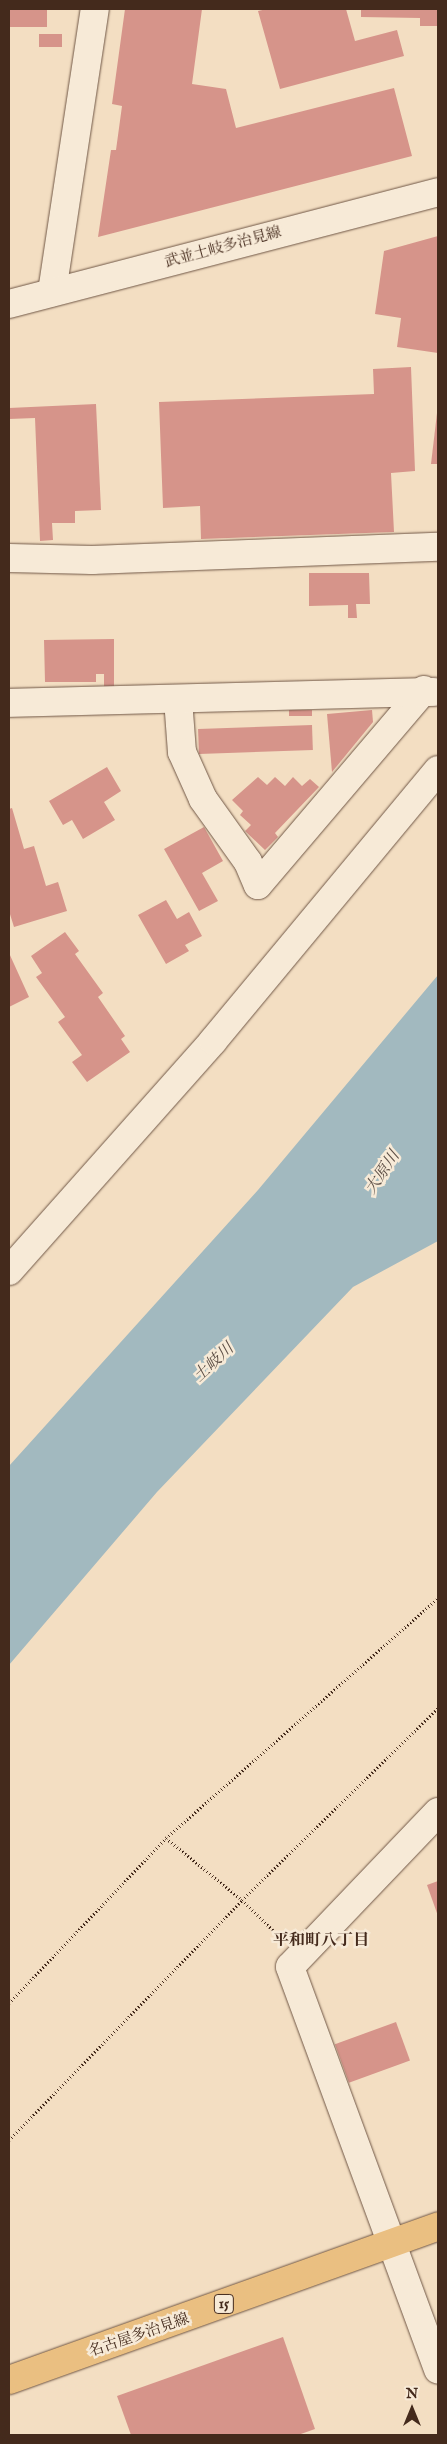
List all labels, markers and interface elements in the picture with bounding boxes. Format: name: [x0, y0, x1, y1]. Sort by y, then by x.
street label: 武並土岐多治見線: [163, 223, 283, 271]
water label: 大原川: [362, 1148, 404, 1198]
water label: 土岐川: [190, 1340, 238, 1386]
district label: 平和町八丁目: [273, 1931, 369, 1951]
road number: 15: [213, 2292, 235, 2316]
street label: 名古屋多治見線: [86, 2309, 192, 2361]
north arrow: [387, 2384, 437, 2434]
text: N: [406, 2385, 418, 2403]

